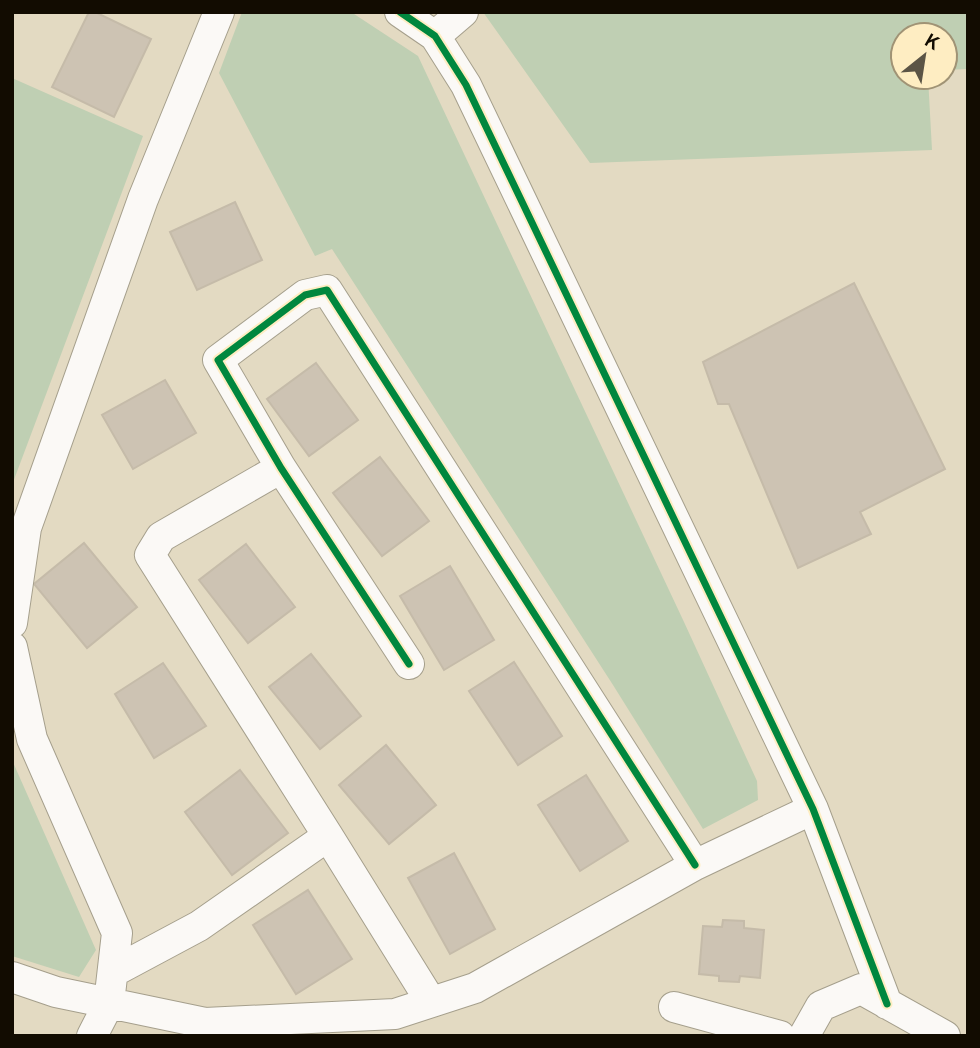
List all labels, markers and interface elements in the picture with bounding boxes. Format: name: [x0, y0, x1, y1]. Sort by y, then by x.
north arrow: [889, 21, 959, 91]
text: K: [920, 29, 943, 57]

